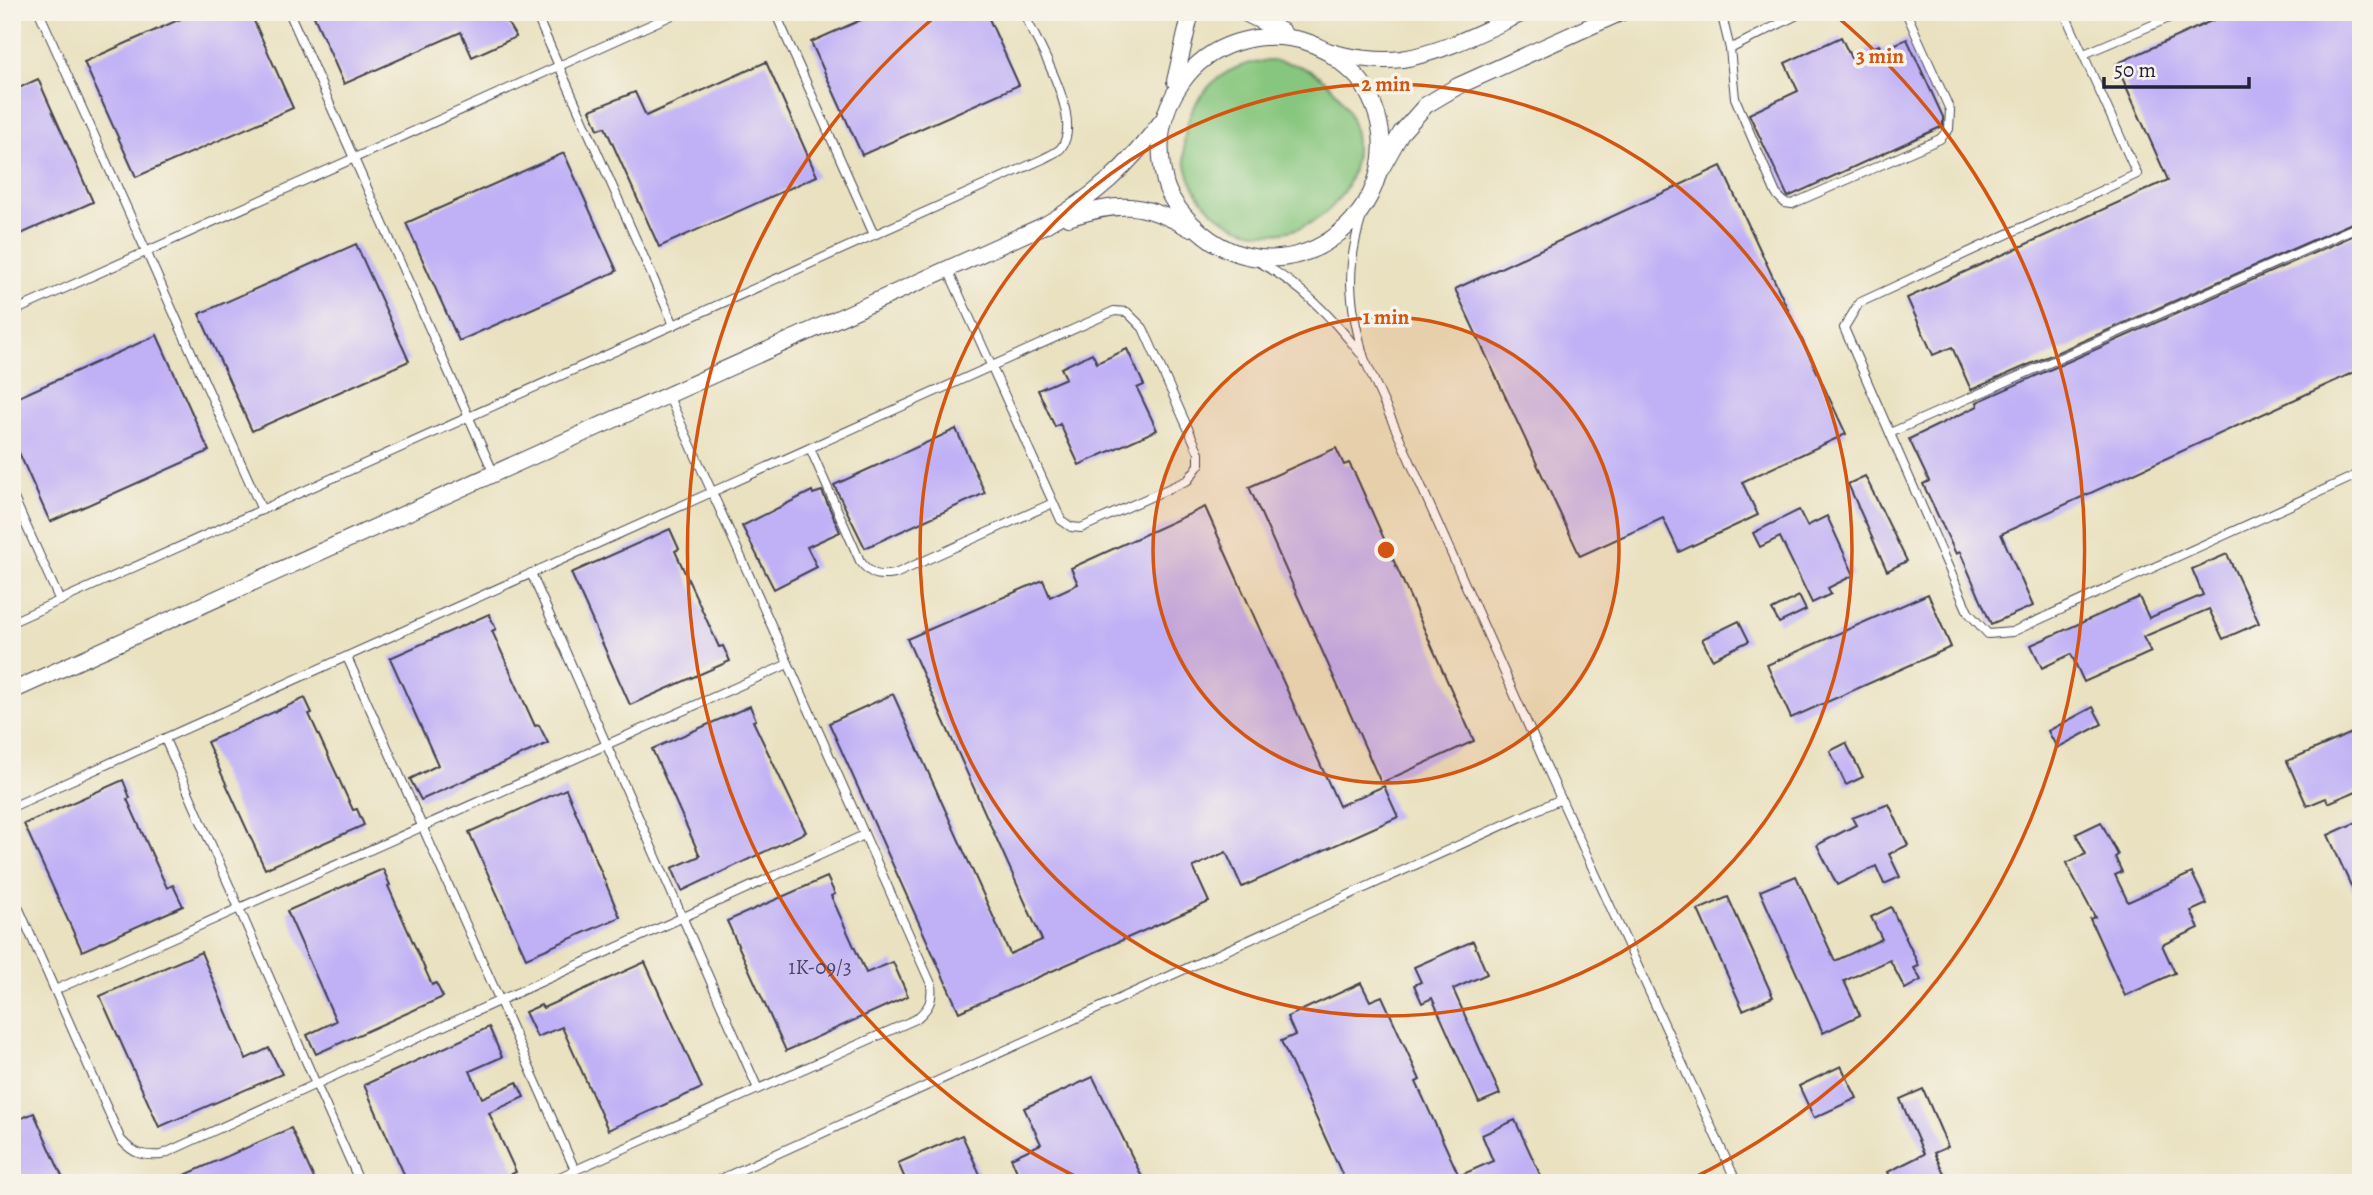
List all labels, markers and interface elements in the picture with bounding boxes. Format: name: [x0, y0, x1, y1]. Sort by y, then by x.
text: 3 min: [1856, 42, 1904, 70]
scale bar: [2104, 46, 2249, 90]
text: 50 m: [2114, 56, 2156, 84]
text: 2 min: [1361, 70, 1411, 98]
text: 1 min: [1363, 303, 1410, 331]
centre of rings: [1374, 538, 1398, 562]
house number: 1K-09/3: [788, 953, 852, 981]

